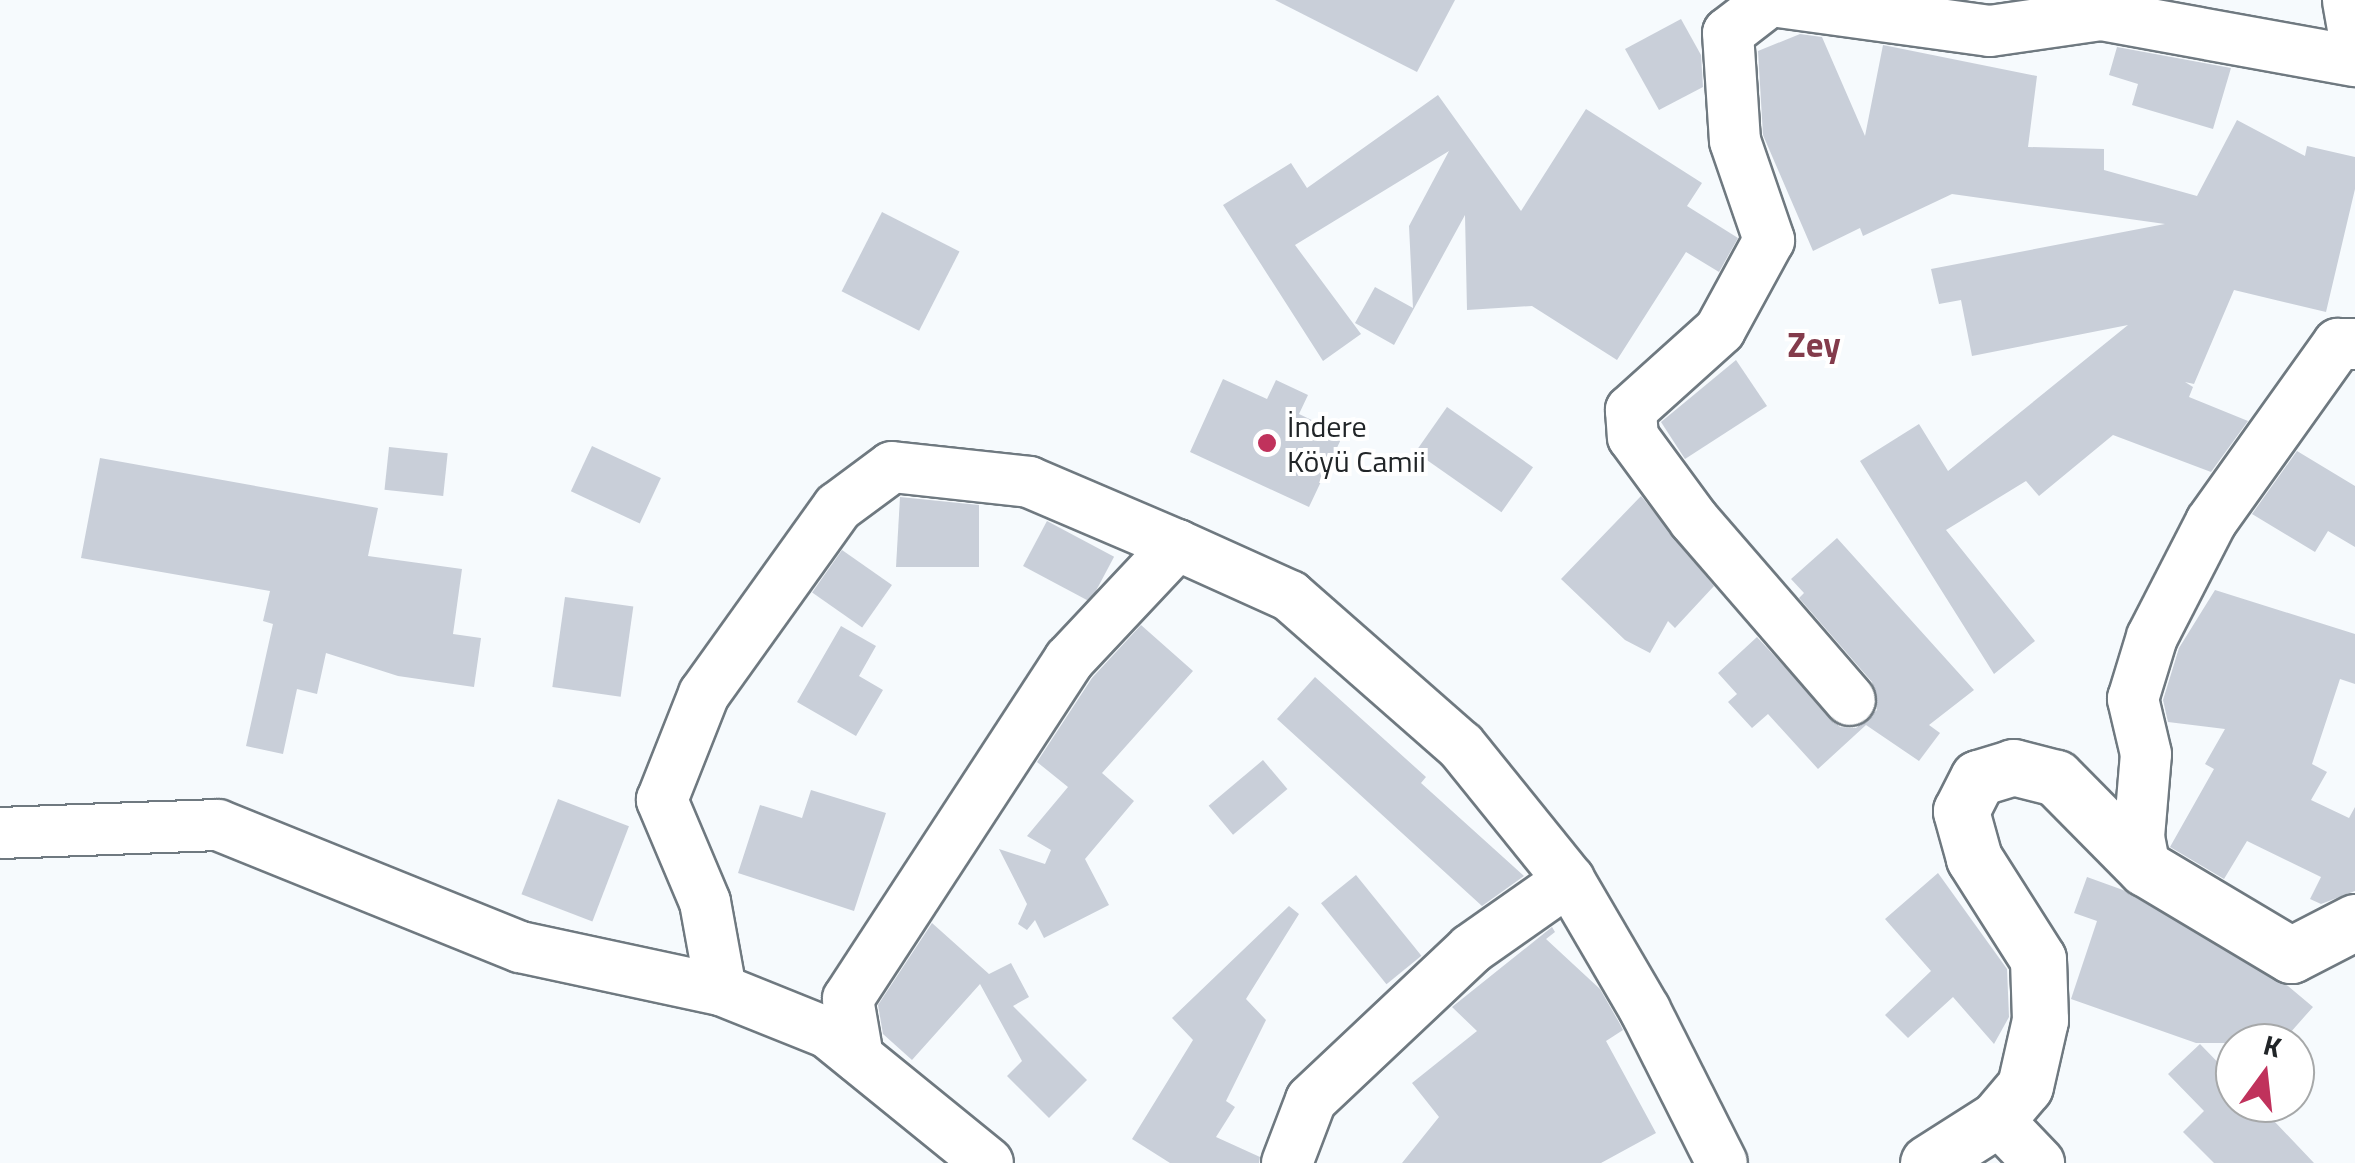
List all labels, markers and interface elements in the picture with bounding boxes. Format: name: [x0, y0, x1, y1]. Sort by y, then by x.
district label: Zey: [1787, 323, 1841, 365]
place label: İndere Köyü Camii: [1287, 408, 1426, 478]
marker: İndere Köyü Camii: [1256, 432, 1278, 454]
north arrow: [2215, 1023, 2315, 1123]
text: K: [2259, 1023, 2286, 1068]

